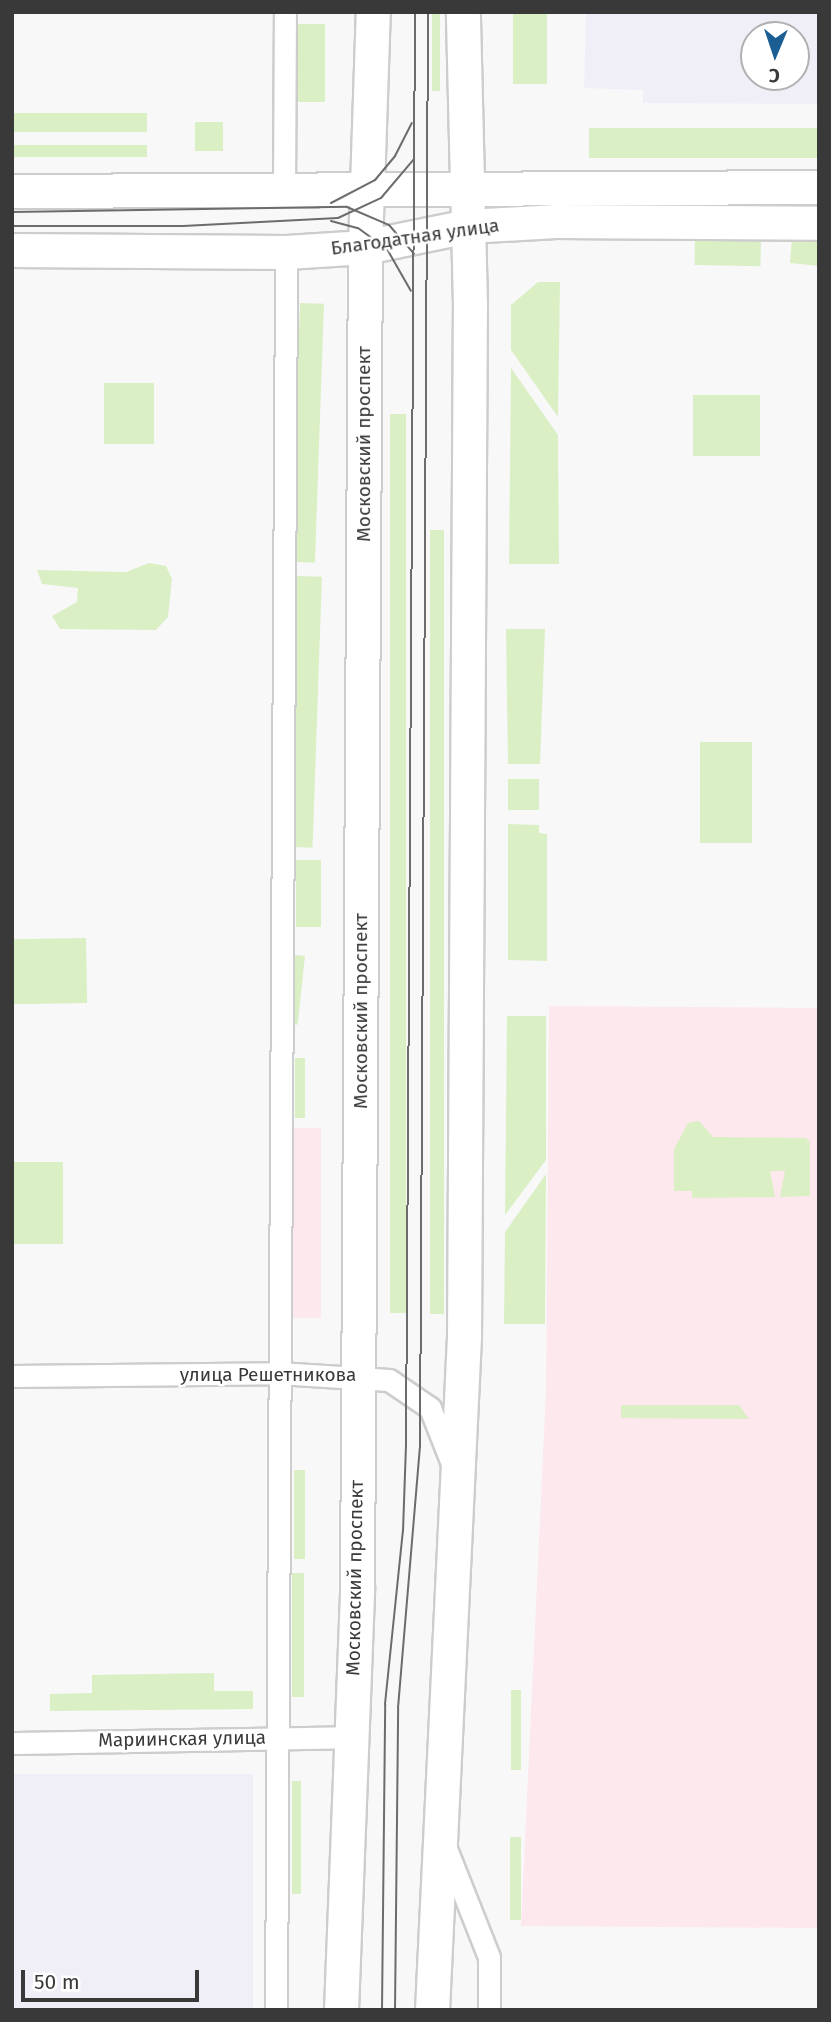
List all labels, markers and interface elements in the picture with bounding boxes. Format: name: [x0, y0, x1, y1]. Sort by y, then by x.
north arrow: [740, 21, 810, 91]
text: С: [768, 64, 780, 87]
street label: Благодатная улица: [329, 214, 501, 260]
street label: Московский проспект: [353, 346, 375, 542]
street label: Московский проспект: [350, 913, 372, 1109]
street label: улица Решетникова: [180, 1364, 356, 1386]
street label: Московский проспект: [342, 1480, 368, 1676]
street label: Мариинская улица: [98, 1726, 266, 1752]
scale bar: [24, 1955, 203, 1999]
text: 50 m: [34, 1969, 80, 1995]

